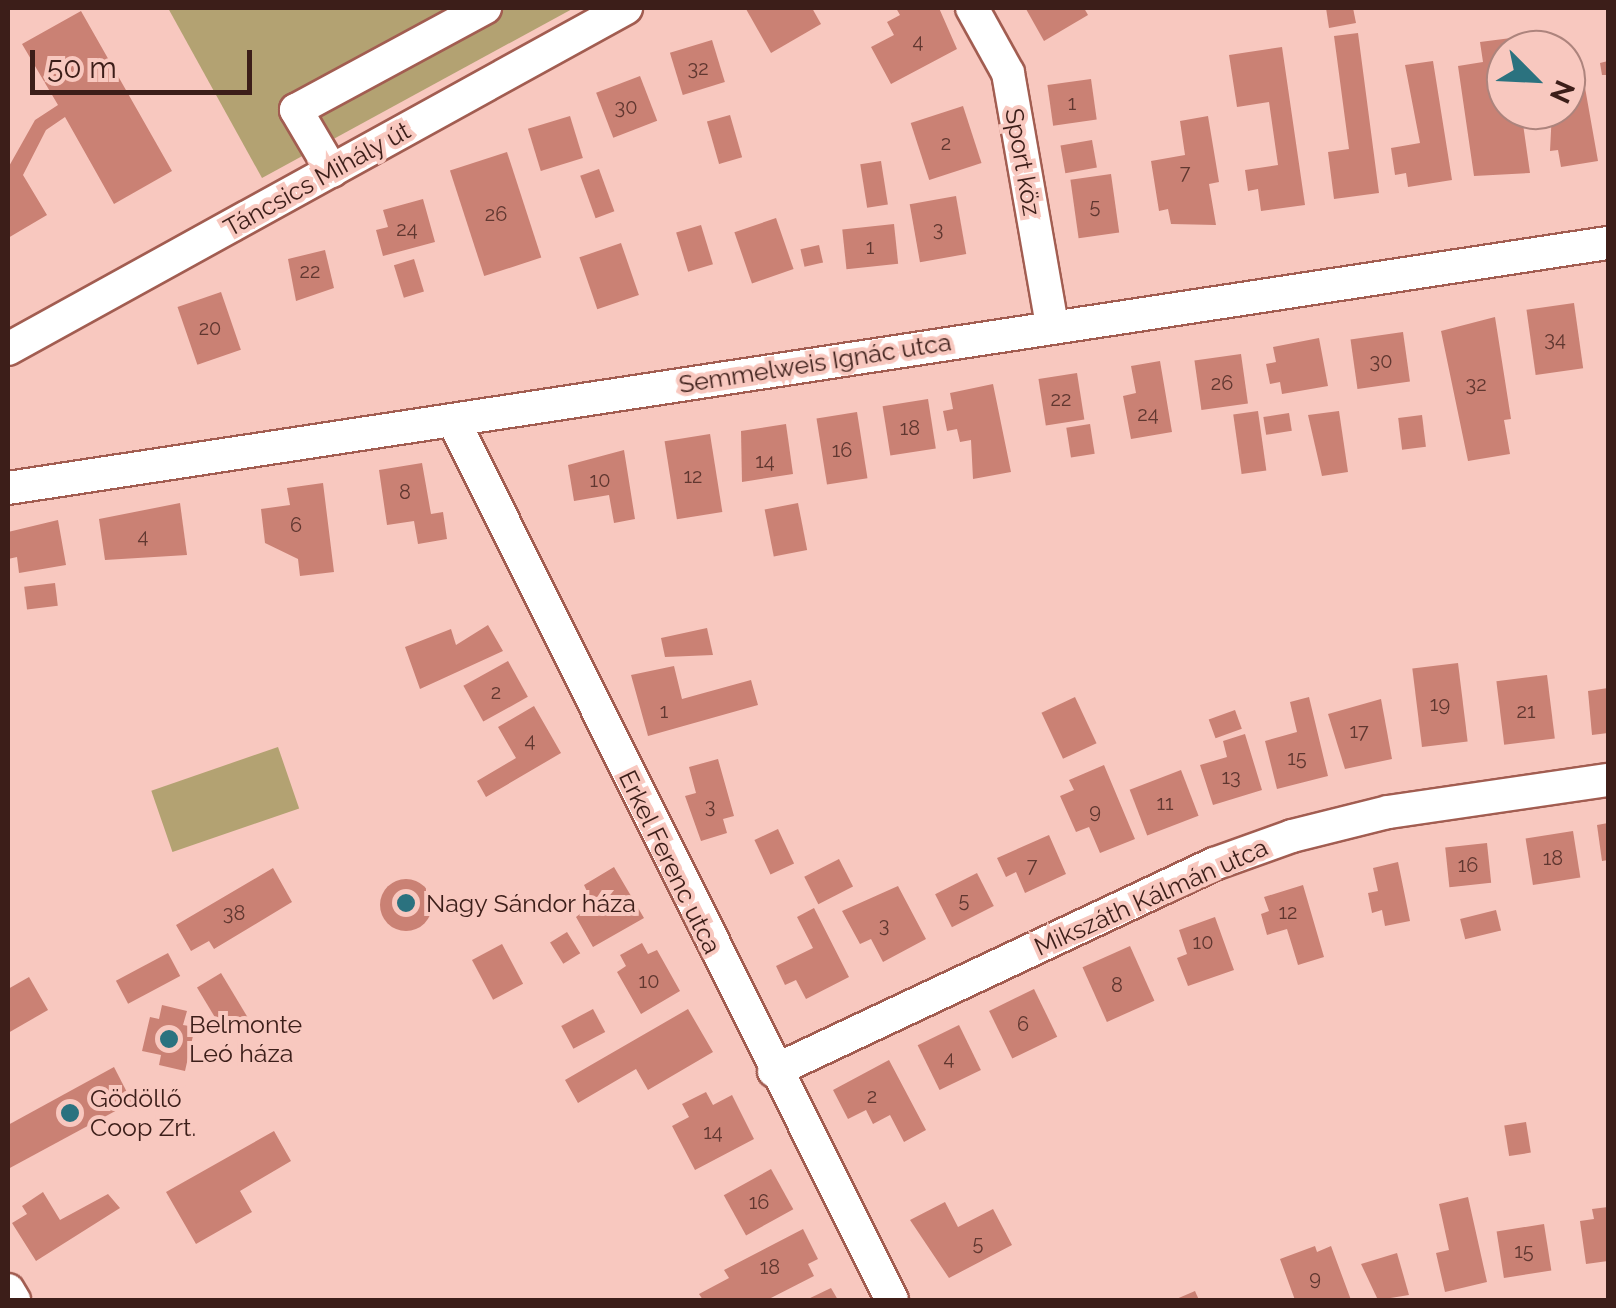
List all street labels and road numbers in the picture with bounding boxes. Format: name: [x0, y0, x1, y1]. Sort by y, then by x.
street label: Sport köz: [999, 106, 1047, 218]
street label: Táncsics Mihály út: [218, 115, 416, 243]
street label: Semmelweis Ignác utca: [677, 327, 953, 399]
street label: Erkel Ferenc utca: [612, 765, 728, 959]
street label: Mikszáth Kálmán utca: [1030, 832, 1272, 962]

